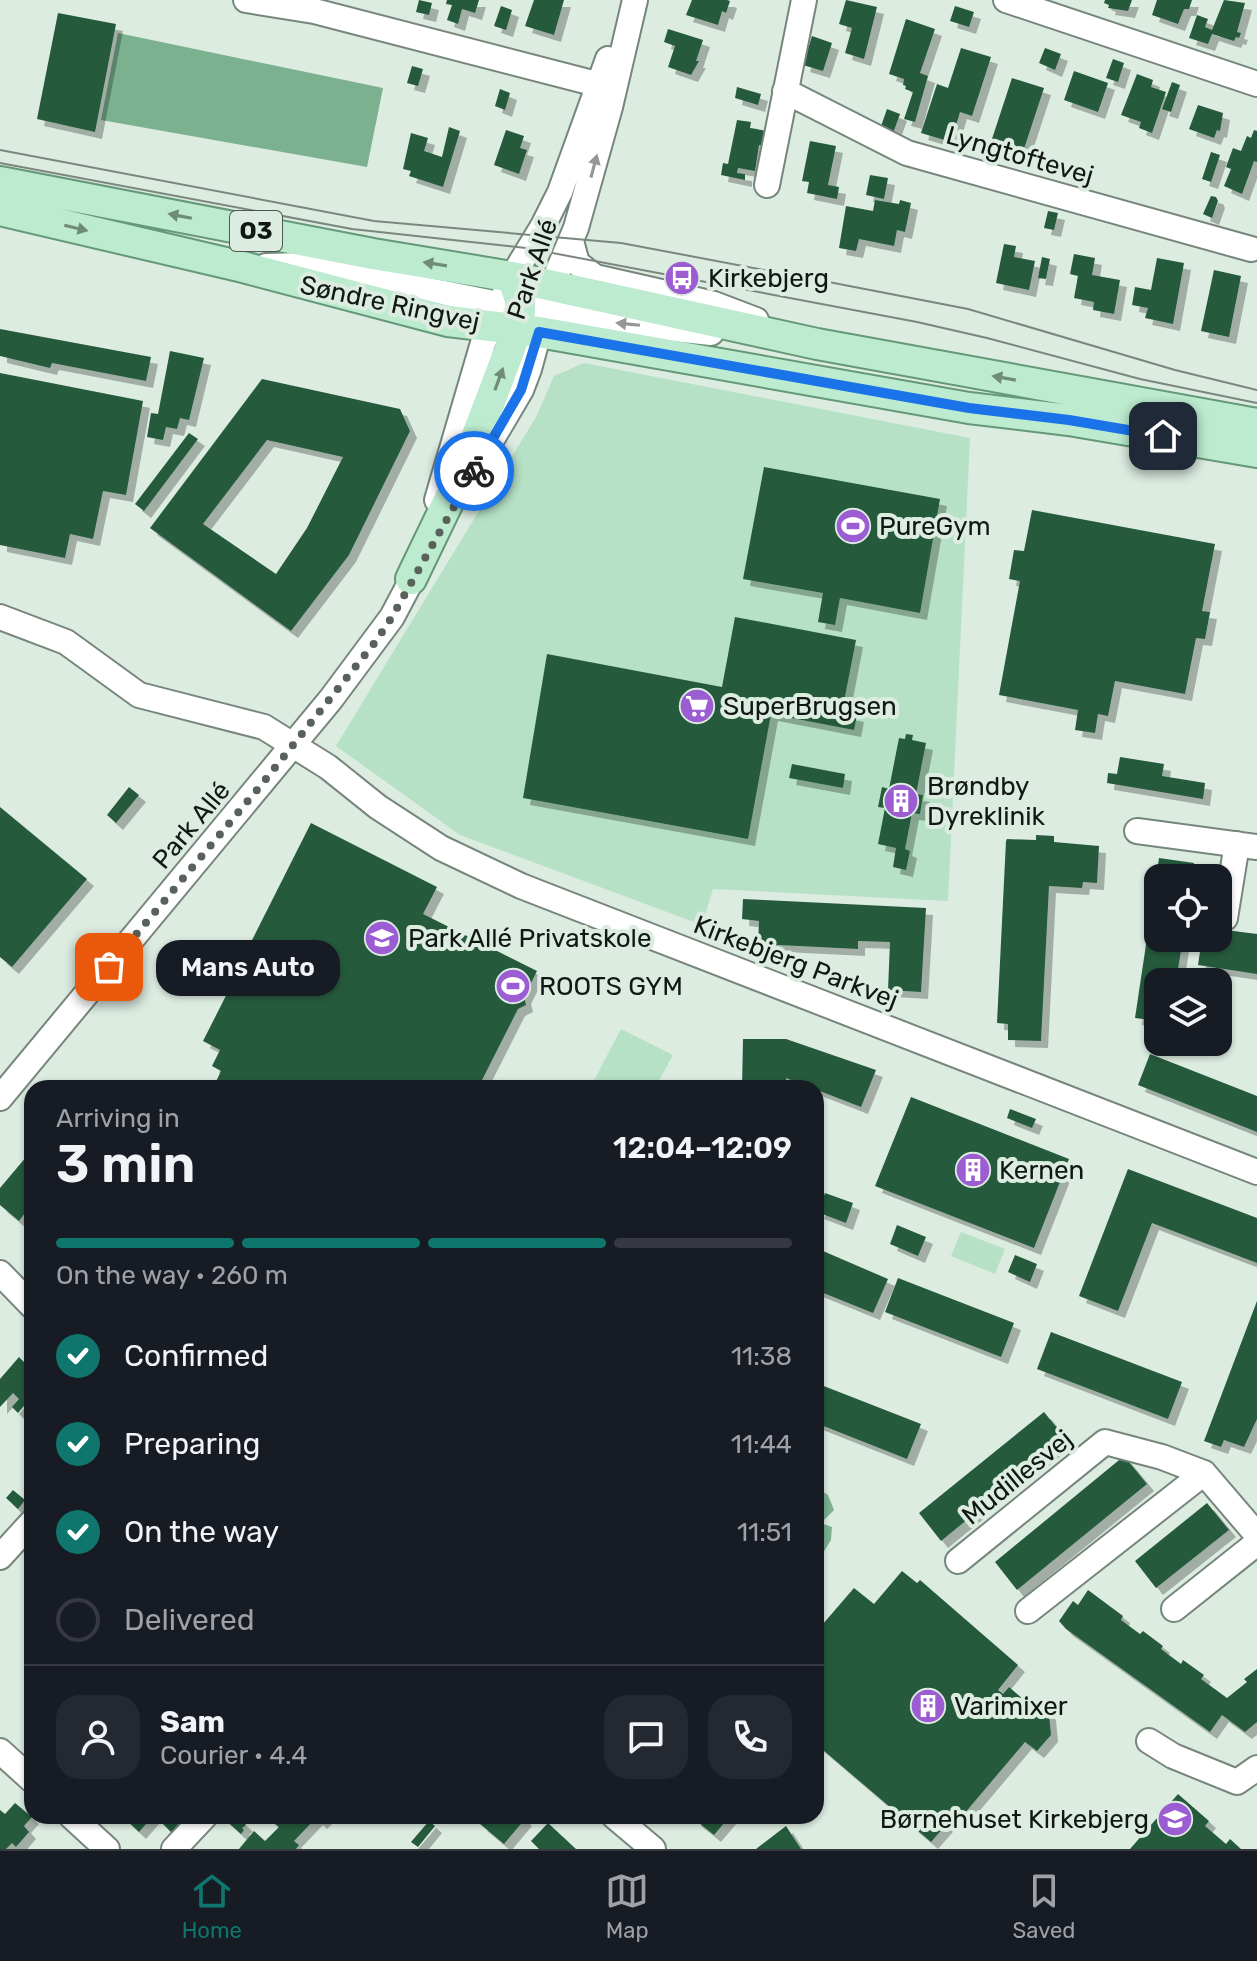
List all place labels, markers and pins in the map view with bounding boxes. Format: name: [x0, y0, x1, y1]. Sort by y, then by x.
bus stop icon: Kirkebjerg: [663, 259, 701, 297]
place label: Kirkebjerg: [708, 263, 829, 294]
pin: [1129, 402, 1197, 470]
sports icon: PureGym: [834, 507, 872, 545]
place label: PureGym: [879, 511, 991, 542]
supermarket icon: SuperBrugsen: [678, 687, 716, 725]
place label: SuperBrugsen: [723, 691, 897, 722]
place label: Brøndby Dyreklinik: [927, 771, 1046, 832]
building icon: Brøndby Dyreklinik: [882, 782, 920, 820]
school or university icon: Park Allé Privatskole: [363, 919, 401, 957]
place label: Park Allé Privatskole: [408, 923, 651, 954]
pin: [75, 933, 143, 1001]
callout: Mans Auto: [157, 939, 341, 995]
sports icon: ROOTS GYM: [494, 967, 532, 1005]
place label: ROOTS GYM: [539, 971, 683, 1002]
building icon: Kernen: [954, 1151, 992, 1189]
place label: Kernen: [999, 1155, 1084, 1186]
building icon: Varimixer: [909, 1687, 947, 1725]
place label: Varimixer: [954, 1691, 1068, 1722]
school or university icon: Børnehuset Kirkebjerg: [1156, 1800, 1194, 1838]
place label: Børnehuset Kirkebjerg: [880, 1804, 1149, 1835]

